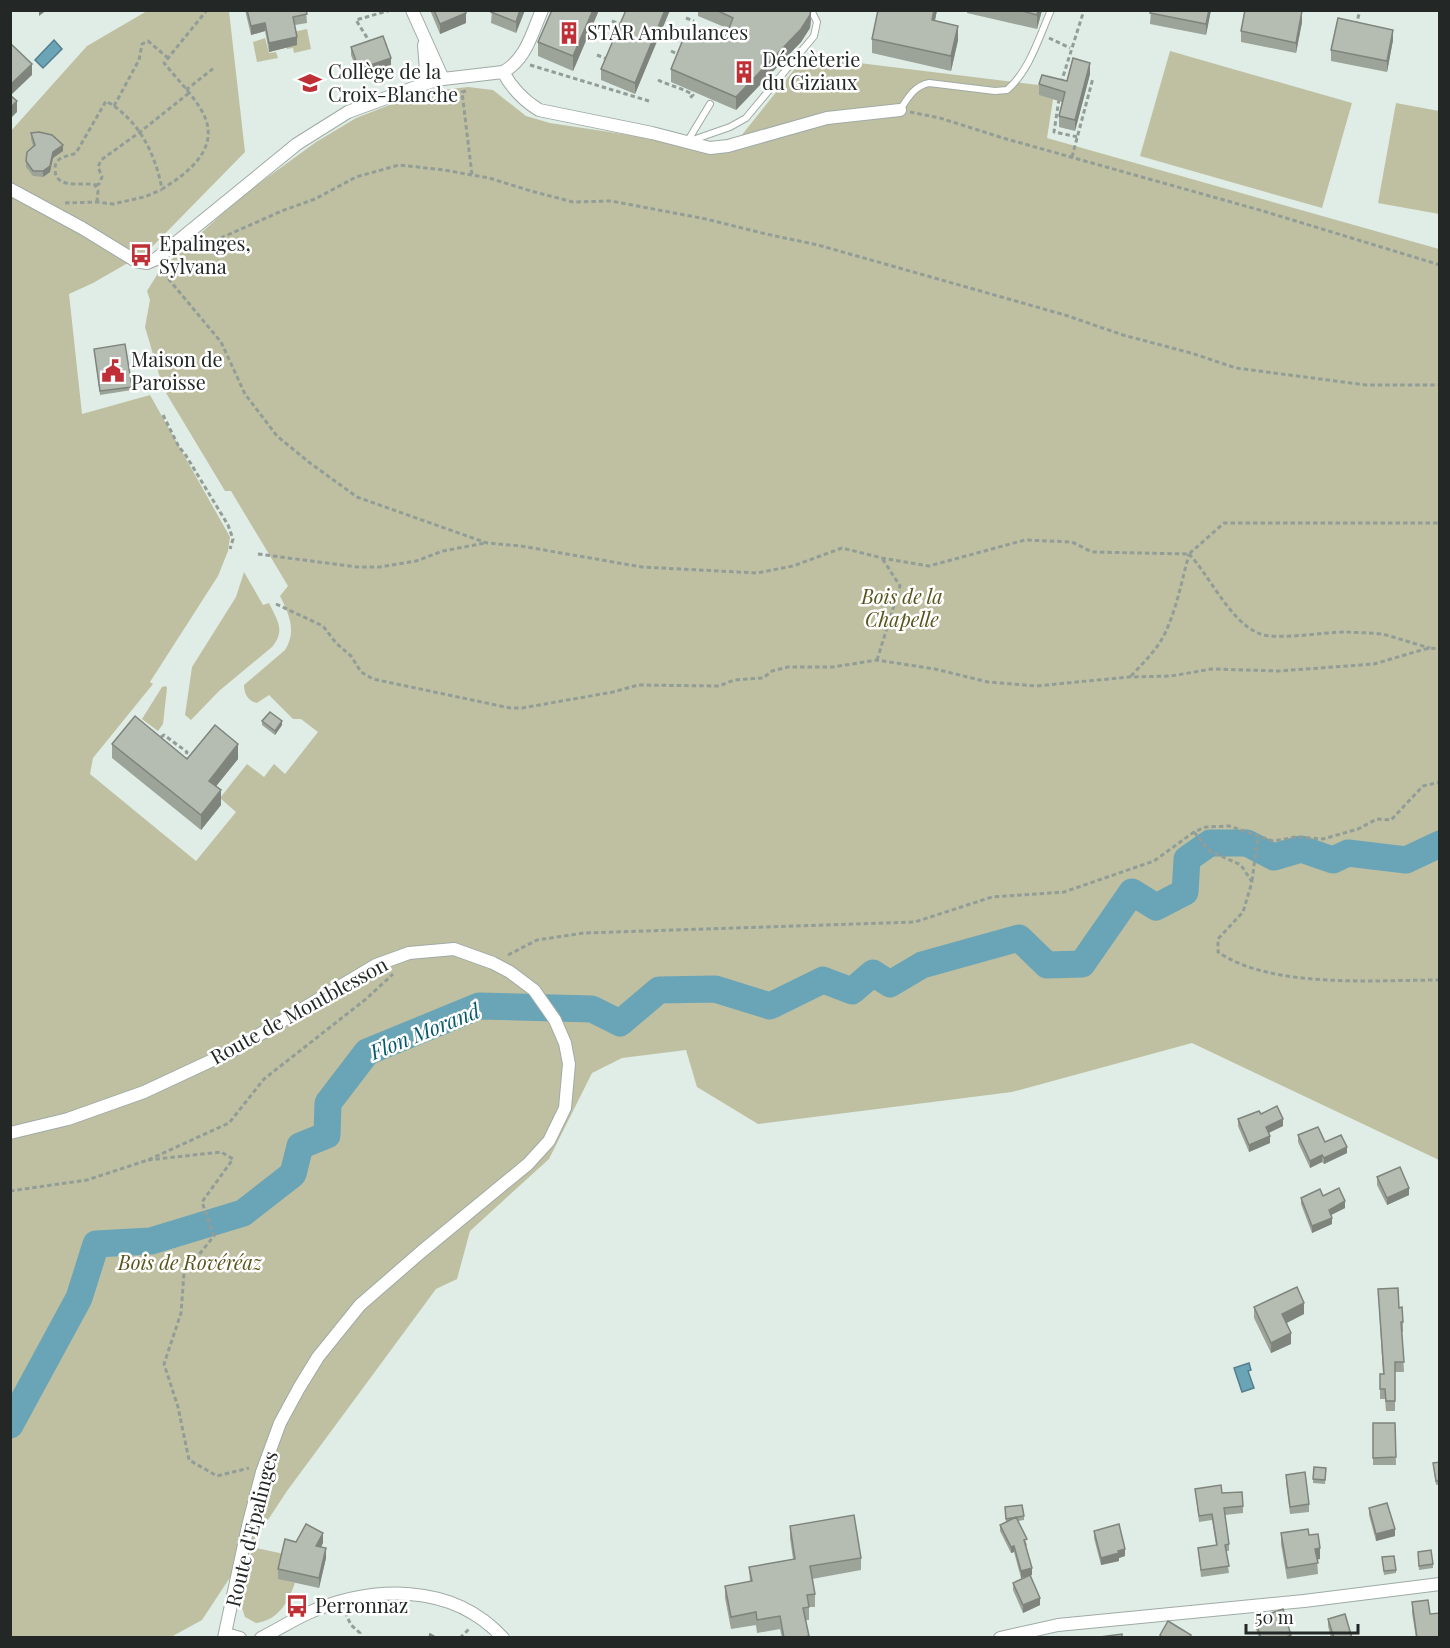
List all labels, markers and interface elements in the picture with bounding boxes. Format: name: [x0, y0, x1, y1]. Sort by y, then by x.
place label: STAR Ambulances: [587, 18, 748, 45]
building icon: STAR Ambulances: [556, 20, 582, 46]
place label: Déchèterie du Giziaux: [762, 45, 860, 95]
place label: Collège de la Croix-Blanche: [328, 57, 458, 107]
building icon: Déchèterie du Giziaux: [731, 59, 757, 85]
school or university icon: Collège de la Croix-Blanche: [297, 70, 323, 96]
place label: Epalinges, Sylvana: [159, 229, 251, 279]
bus stop icon: Epalinges, Sylvana: [128, 242, 154, 268]
place label: Maison de Paroisse: [131, 345, 223, 395]
public building icon: Maison de Paroisse: [100, 358, 126, 384]
park label: Bois de la Chapelle: [860, 582, 943, 632]
street label: Route de Montblesson: [205, 950, 392, 1070]
water label: Flon Morand: [364, 995, 484, 1065]
park label: Bois de Rovéréaz: [117, 1248, 263, 1275]
street label: Route d'Epalinges: [218, 1448, 283, 1609]
place label: Perronnaz: [315, 1591, 408, 1618]
bus stop icon: Perronnaz: [284, 1593, 310, 1619]
scale bar: [1246, 1597, 1358, 1635]
text: 50 m: [1255, 1605, 1294, 1629]

